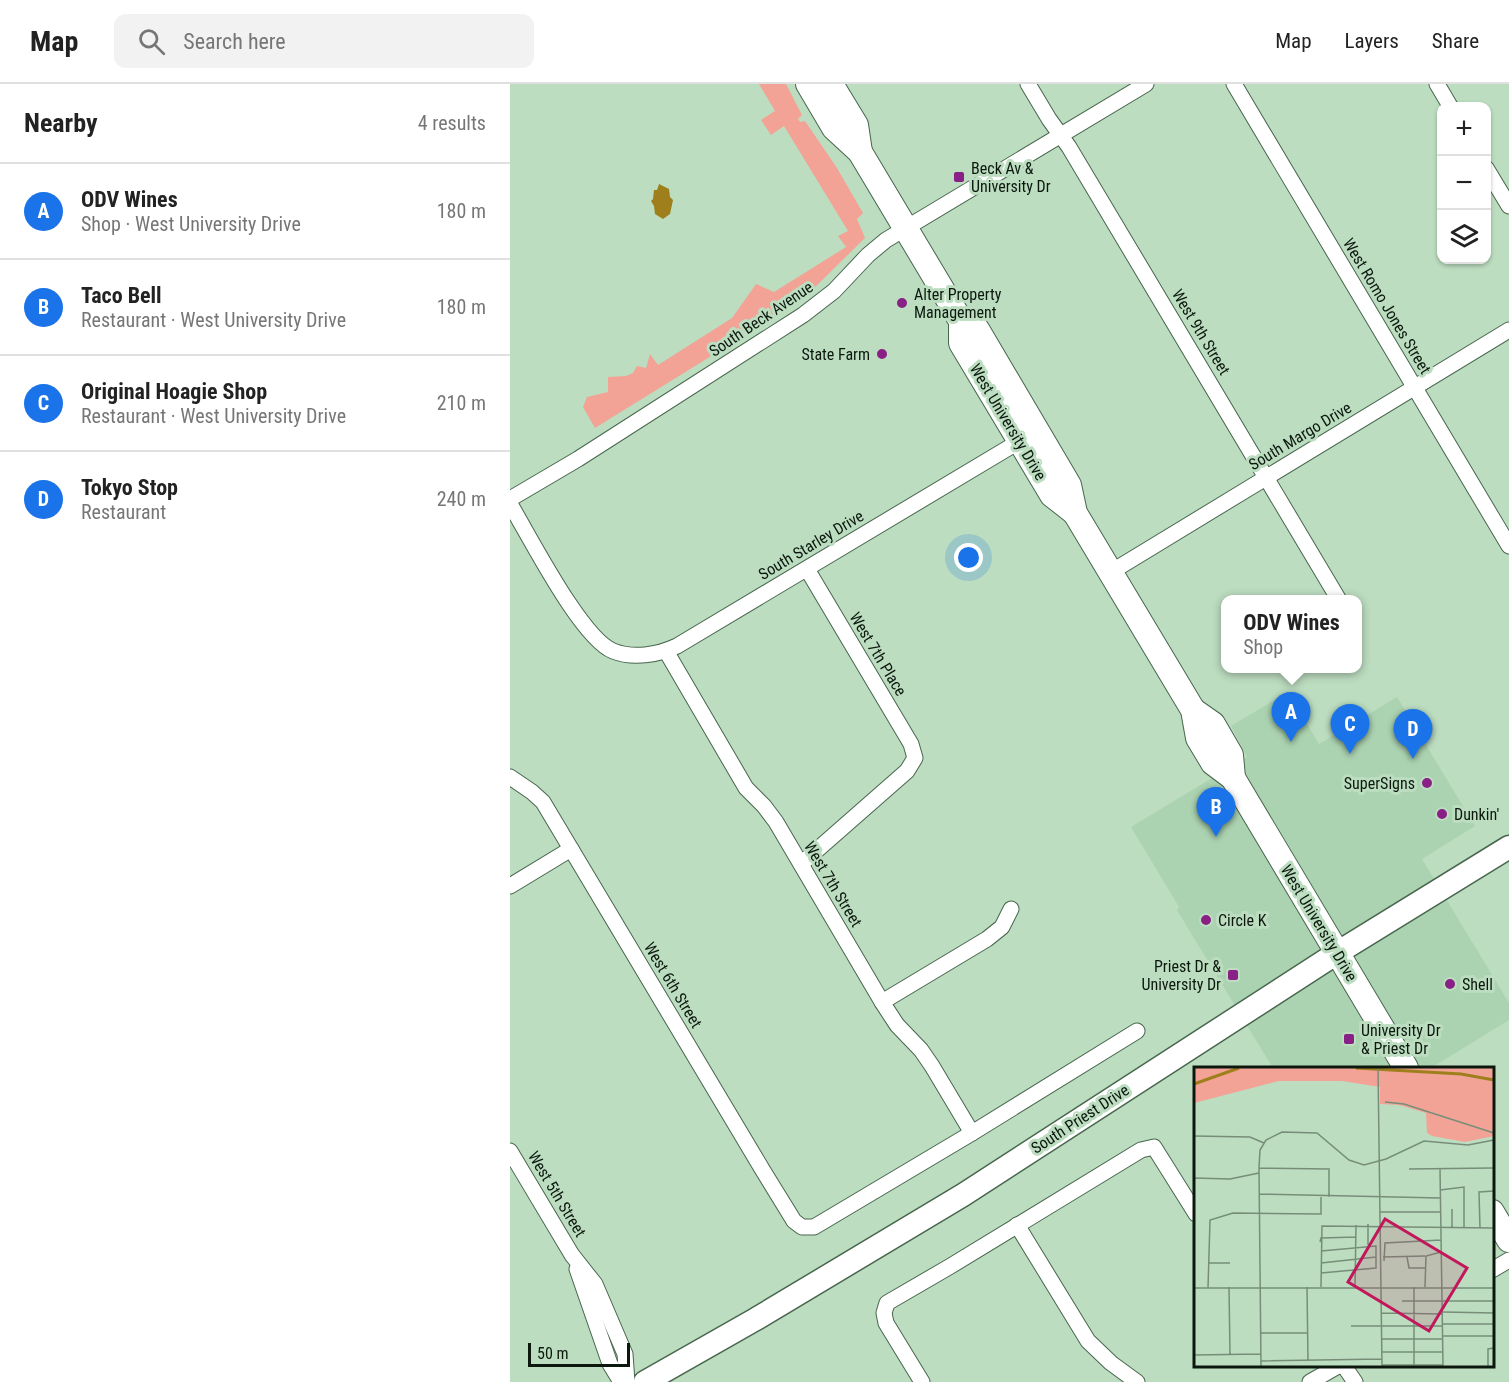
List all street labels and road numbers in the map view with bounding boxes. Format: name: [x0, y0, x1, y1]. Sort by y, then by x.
street label: West Romo Jones Street: [1339, 235, 1435, 378]
street label: South Beck Avenue: [706, 277, 816, 361]
street label: West 9th Street: [1168, 286, 1234, 379]
street label: West University Drive: [966, 360, 1050, 484]
street label: South Margo Drive: [1245, 398, 1355, 474]
street label: South Starley Drive: [755, 506, 867, 584]
street label: West 7th Place: [846, 609, 910, 699]
street label: West 7th Street: [800, 838, 866, 931]
street label: West University Drive: [1277, 861, 1361, 985]
street label: West 6th Street: [640, 939, 706, 1032]
street label: South Priest Drive: [1028, 1080, 1132, 1158]
street label: West 5th Street: [524, 1148, 590, 1241]

